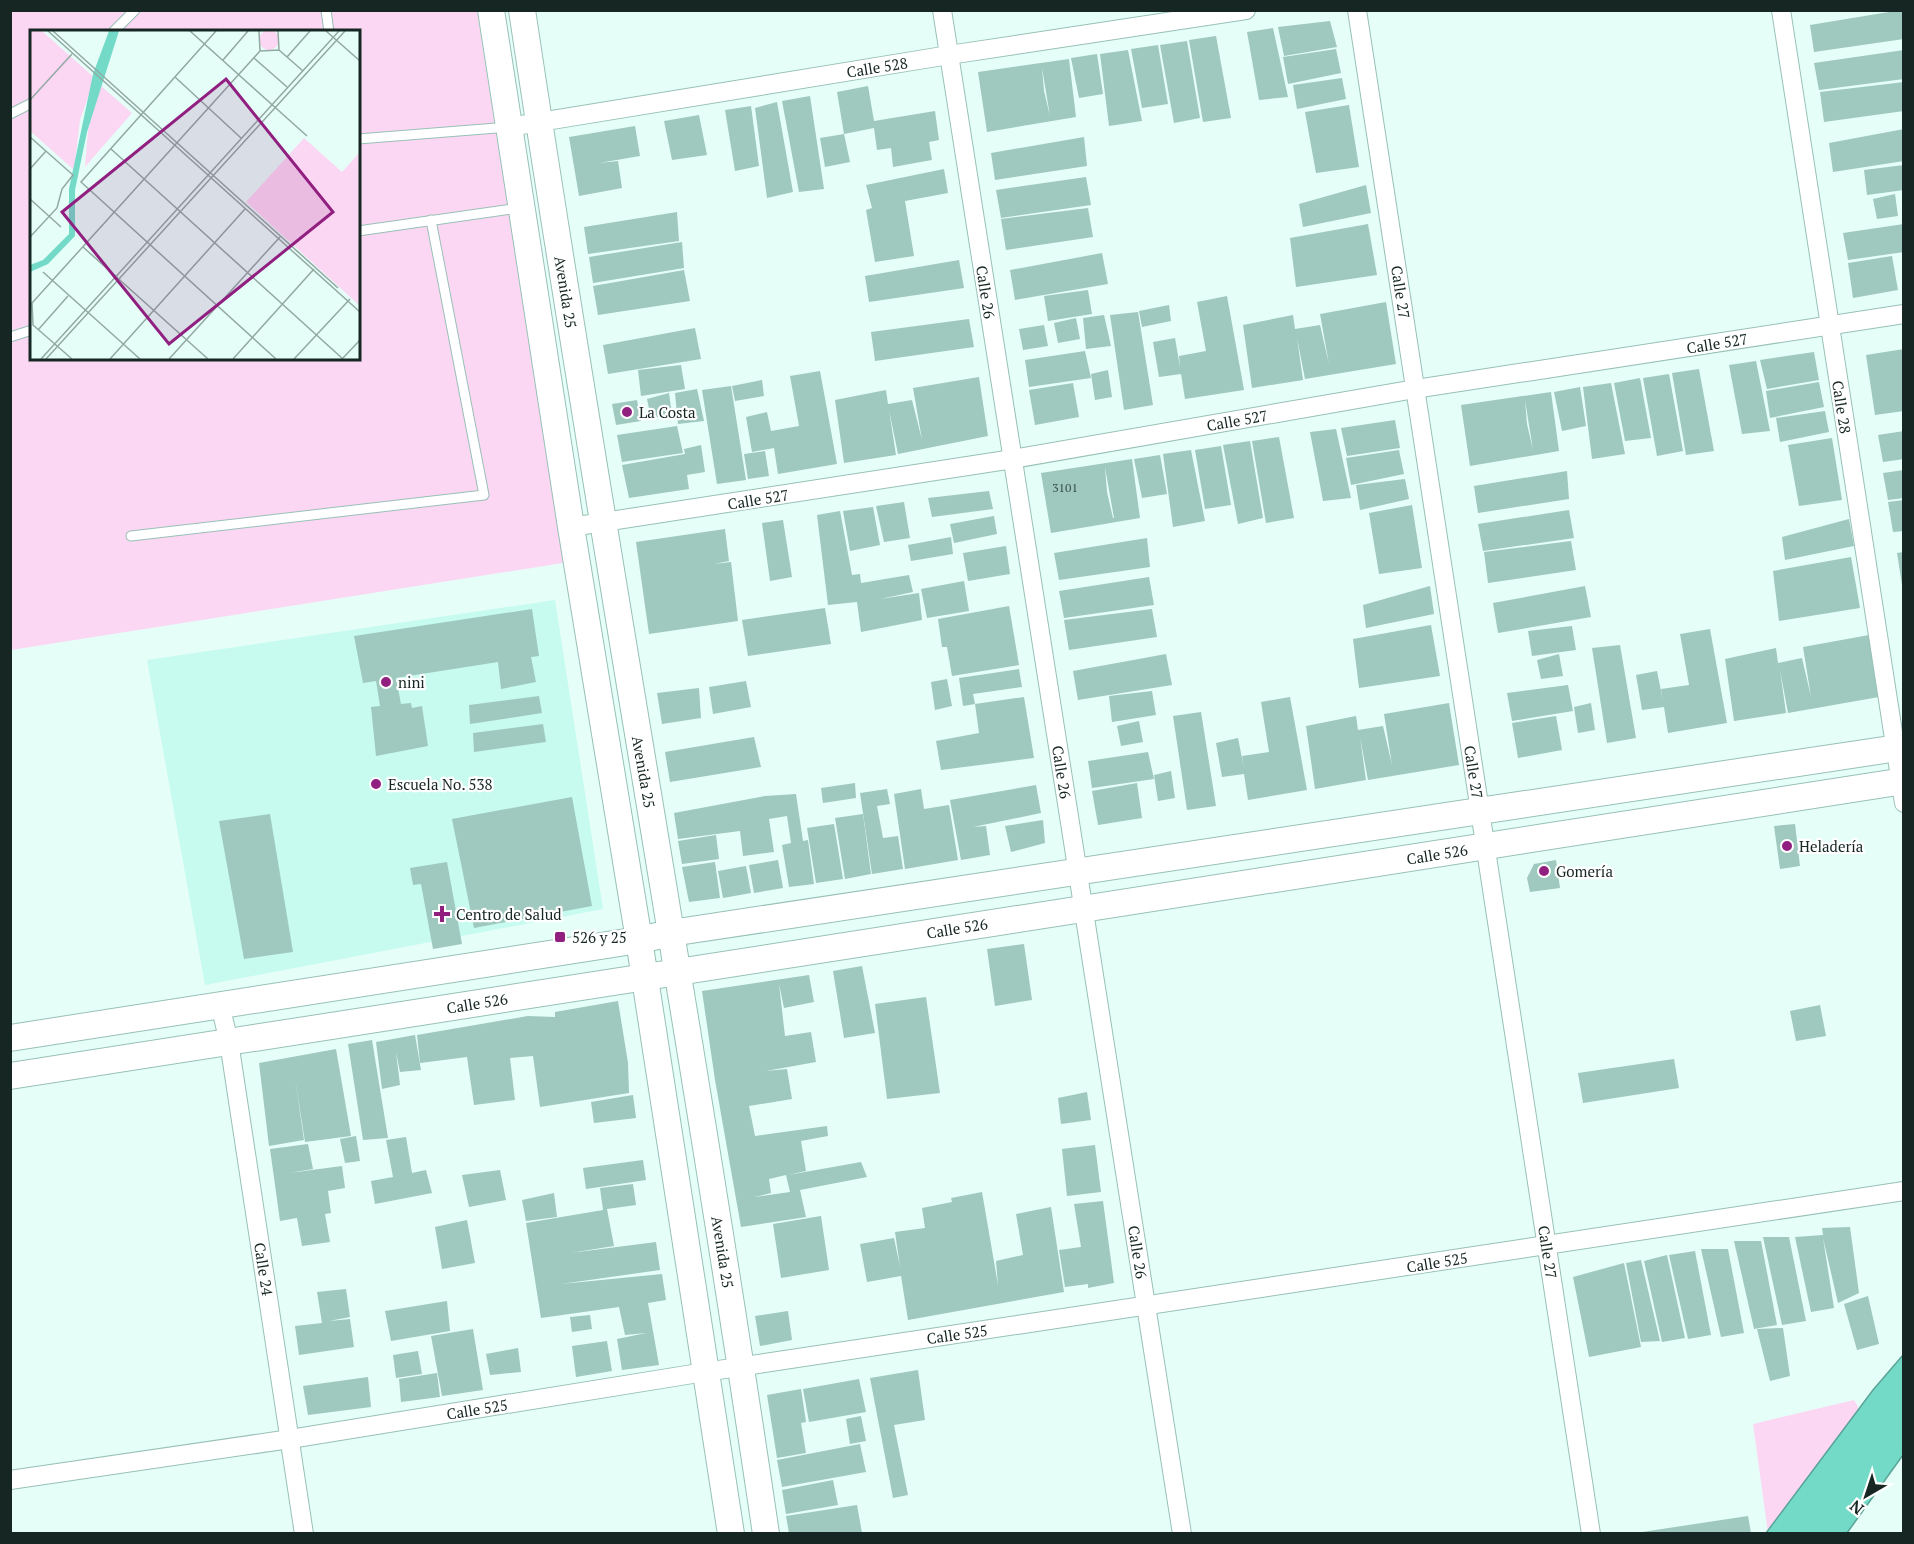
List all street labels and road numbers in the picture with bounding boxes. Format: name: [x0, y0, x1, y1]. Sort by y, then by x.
street label: Calle 528: [845, 52, 909, 82]
street label: Avenida 25: [550, 254, 582, 330]
street label: Calle 26: [972, 264, 1000, 320]
street label: Calle 27: [1387, 264, 1415, 320]
street label: Calle 527: [1685, 328, 1749, 358]
street label: Calle 28: [1828, 379, 1856, 435]
street label: Calle 527: [1205, 405, 1269, 435]
street label: Calle 527: [726, 484, 790, 514]
street label: Avenida 25: [628, 734, 660, 810]
street label: Calle 26: [1048, 744, 1076, 800]
street label: Calle 27: [1460, 744, 1488, 800]
street label: Calle 526: [1405, 839, 1469, 869]
street label: Calle 526: [925, 913, 989, 943]
street label: Calle 526: [445, 988, 509, 1018]
street label: Avenida 25: [707, 1214, 739, 1290]
street label: Calle 26: [1124, 1224, 1152, 1280]
street label: Calle 27: [1534, 1224, 1562, 1280]
street label: Calle 24: [250, 1241, 278, 1297]
street label: Calle 525: [1405, 1247, 1469, 1277]
street label: Calle 525: [925, 1320, 989, 1348]
street label: Calle 525: [445, 1394, 509, 1424]

